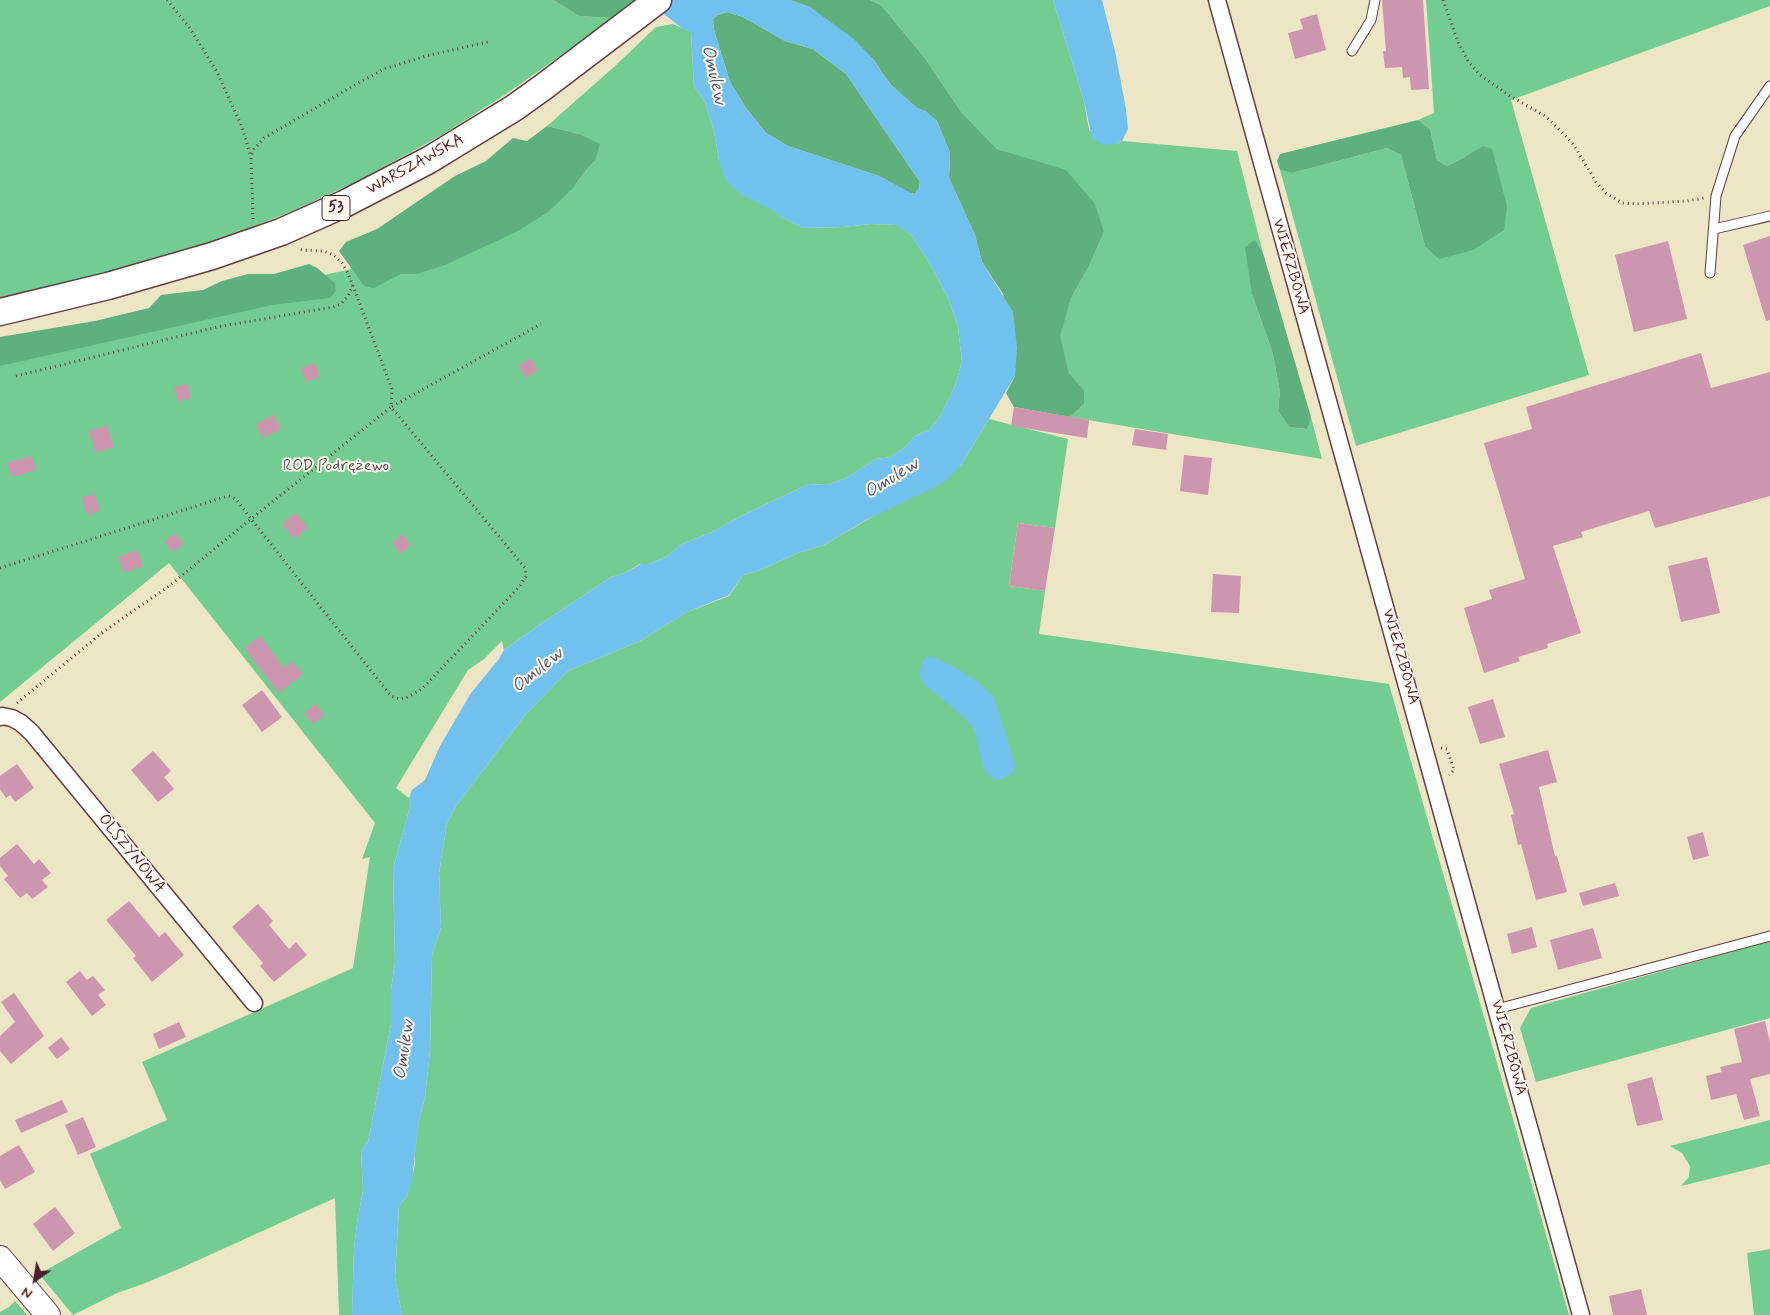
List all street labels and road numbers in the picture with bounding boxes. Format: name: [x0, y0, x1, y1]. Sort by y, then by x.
street label: WARSZAWSKA: [364, 130, 468, 200]
road number: 53: [322, 196, 350, 220]
street label: WIERZBOWA: [1267, 217, 1313, 317]
street label: WIERZBOWA: [1377, 607, 1423, 707]
street label: OLSZYNOWA: [93, 811, 169, 897]
street label: WIERZBOWA: [1486, 998, 1530, 1098]

